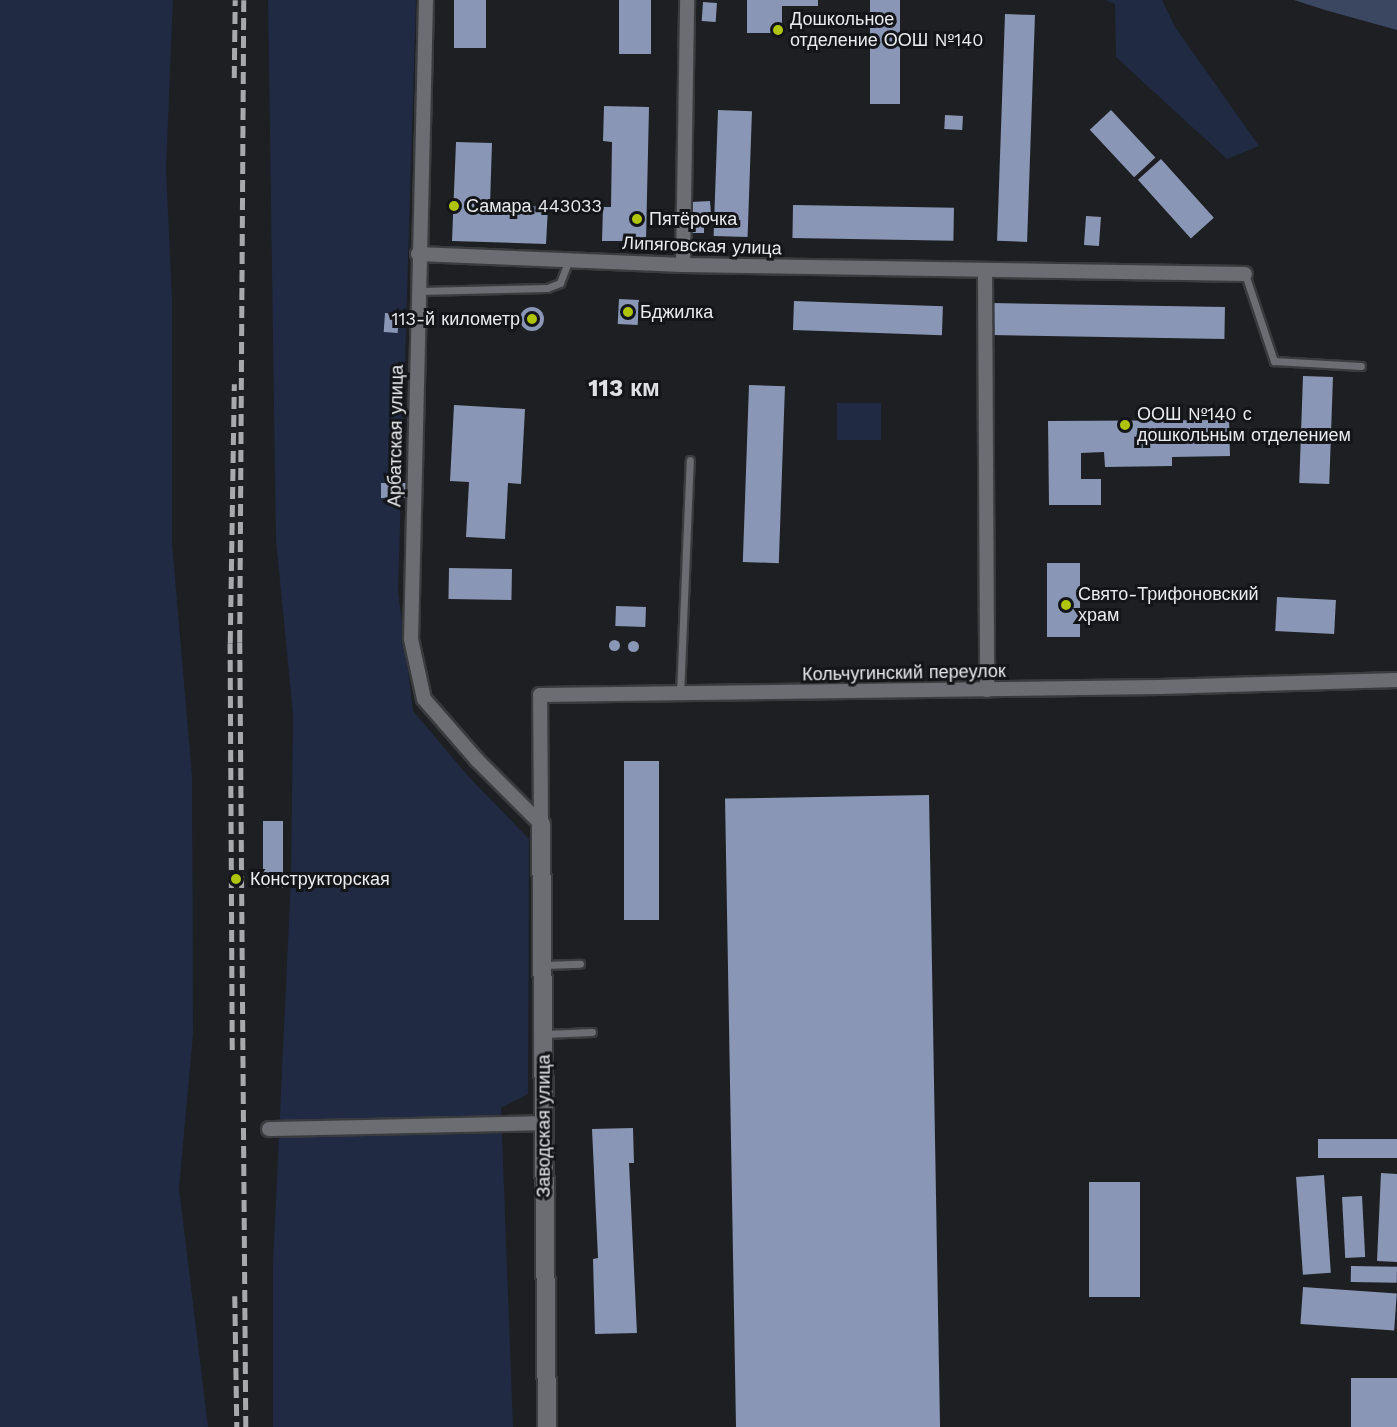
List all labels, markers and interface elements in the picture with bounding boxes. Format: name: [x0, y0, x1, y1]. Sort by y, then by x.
place label: Дошкольное отделение ООШ №140: [790, 9, 983, 52]
marker: Дошкольное отделение ООШ №140: [771, 23, 785, 37]
place label: Самара 443033: [466, 195, 602, 217]
marker: Самара 443033: [447, 199, 461, 213]
place label: Пятёрочка: [649, 208, 737, 230]
marker: Пятёрочка: [630, 212, 644, 226]
street label: Липяговская улица: [622, 232, 782, 260]
place label: Бджилка: [640, 301, 713, 323]
marker: Бджилка: [621, 305, 635, 319]
place label: 113-й километр: [391, 308, 520, 330]
marker: 113-й километр: [525, 312, 539, 326]
street label: Арбатская улица: [384, 365, 408, 507]
district label: 113 км: [588, 375, 660, 403]
place label: ООШ №140 с дошкольным отделением: [1137, 404, 1351, 446]
marker: ООШ №140 с дошкольным отделением: [1118, 418, 1132, 432]
place label: Свято-Трифоновский храм: [1078, 584, 1259, 626]
marker: Свято-Трифоновский храм: [1059, 598, 1073, 612]
street label: Кольчугинский переулок: [802, 660, 1006, 686]
place label: Конструкторская: [250, 868, 390, 890]
marker: Конструкторская: [227, 870, 245, 888]
street label: Заводская улица: [533, 1054, 555, 1198]

